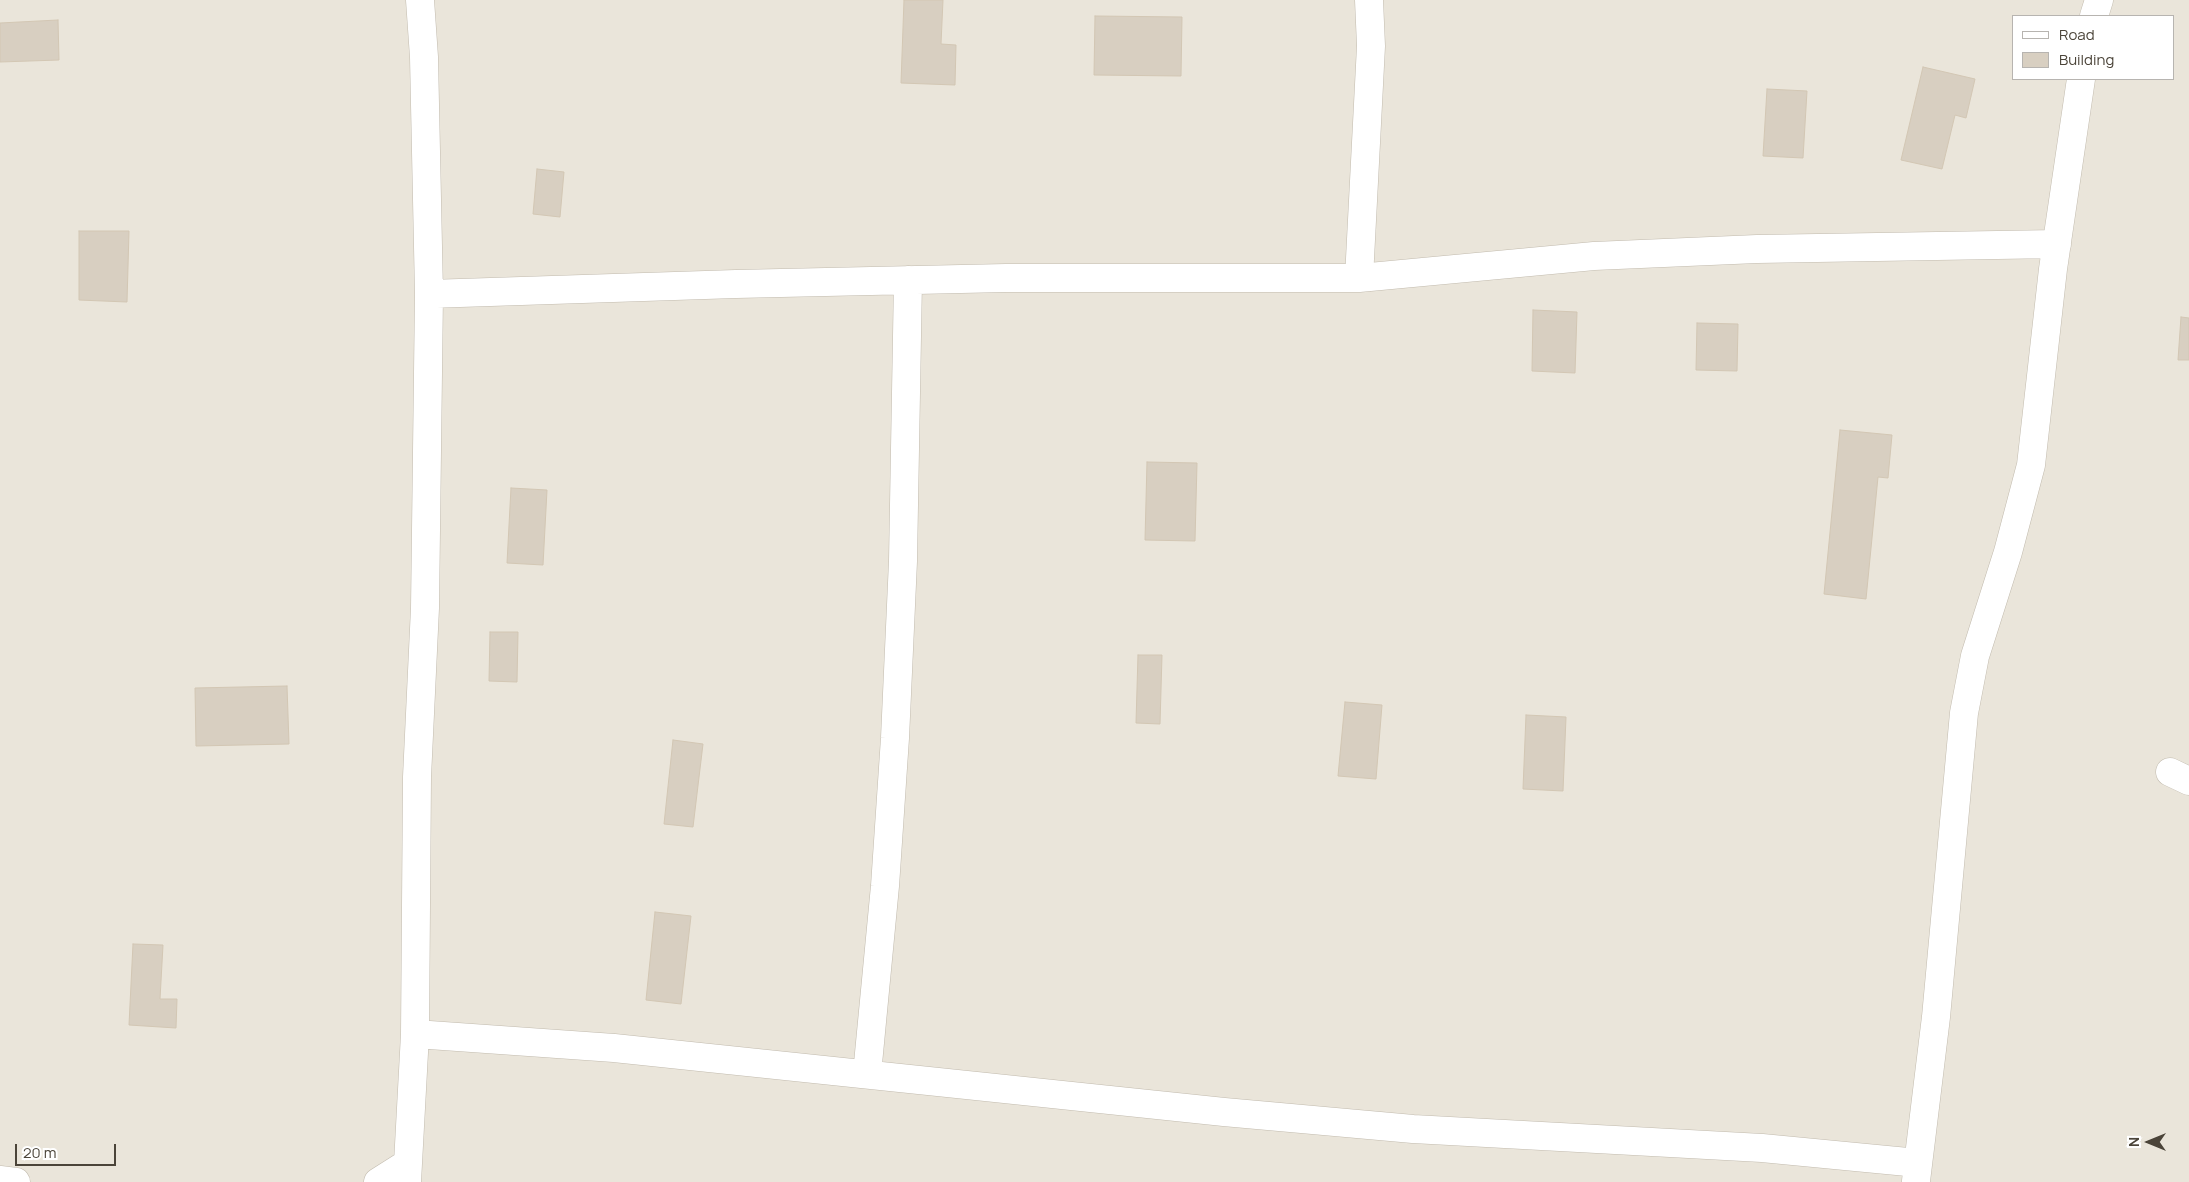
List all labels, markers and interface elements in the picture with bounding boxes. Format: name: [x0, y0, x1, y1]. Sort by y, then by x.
legend: [2012, 15, 2174, 80]
text: Road: [2059, 24, 2095, 45]
text: Building: [2059, 49, 2114, 70]
north arrow: [2124, 1117, 2174, 1167]
scale bar: [18, 1134, 119, 1166]
text: N: [2124, 1137, 2143, 1147]
text: 20 m: [23, 1142, 56, 1163]

